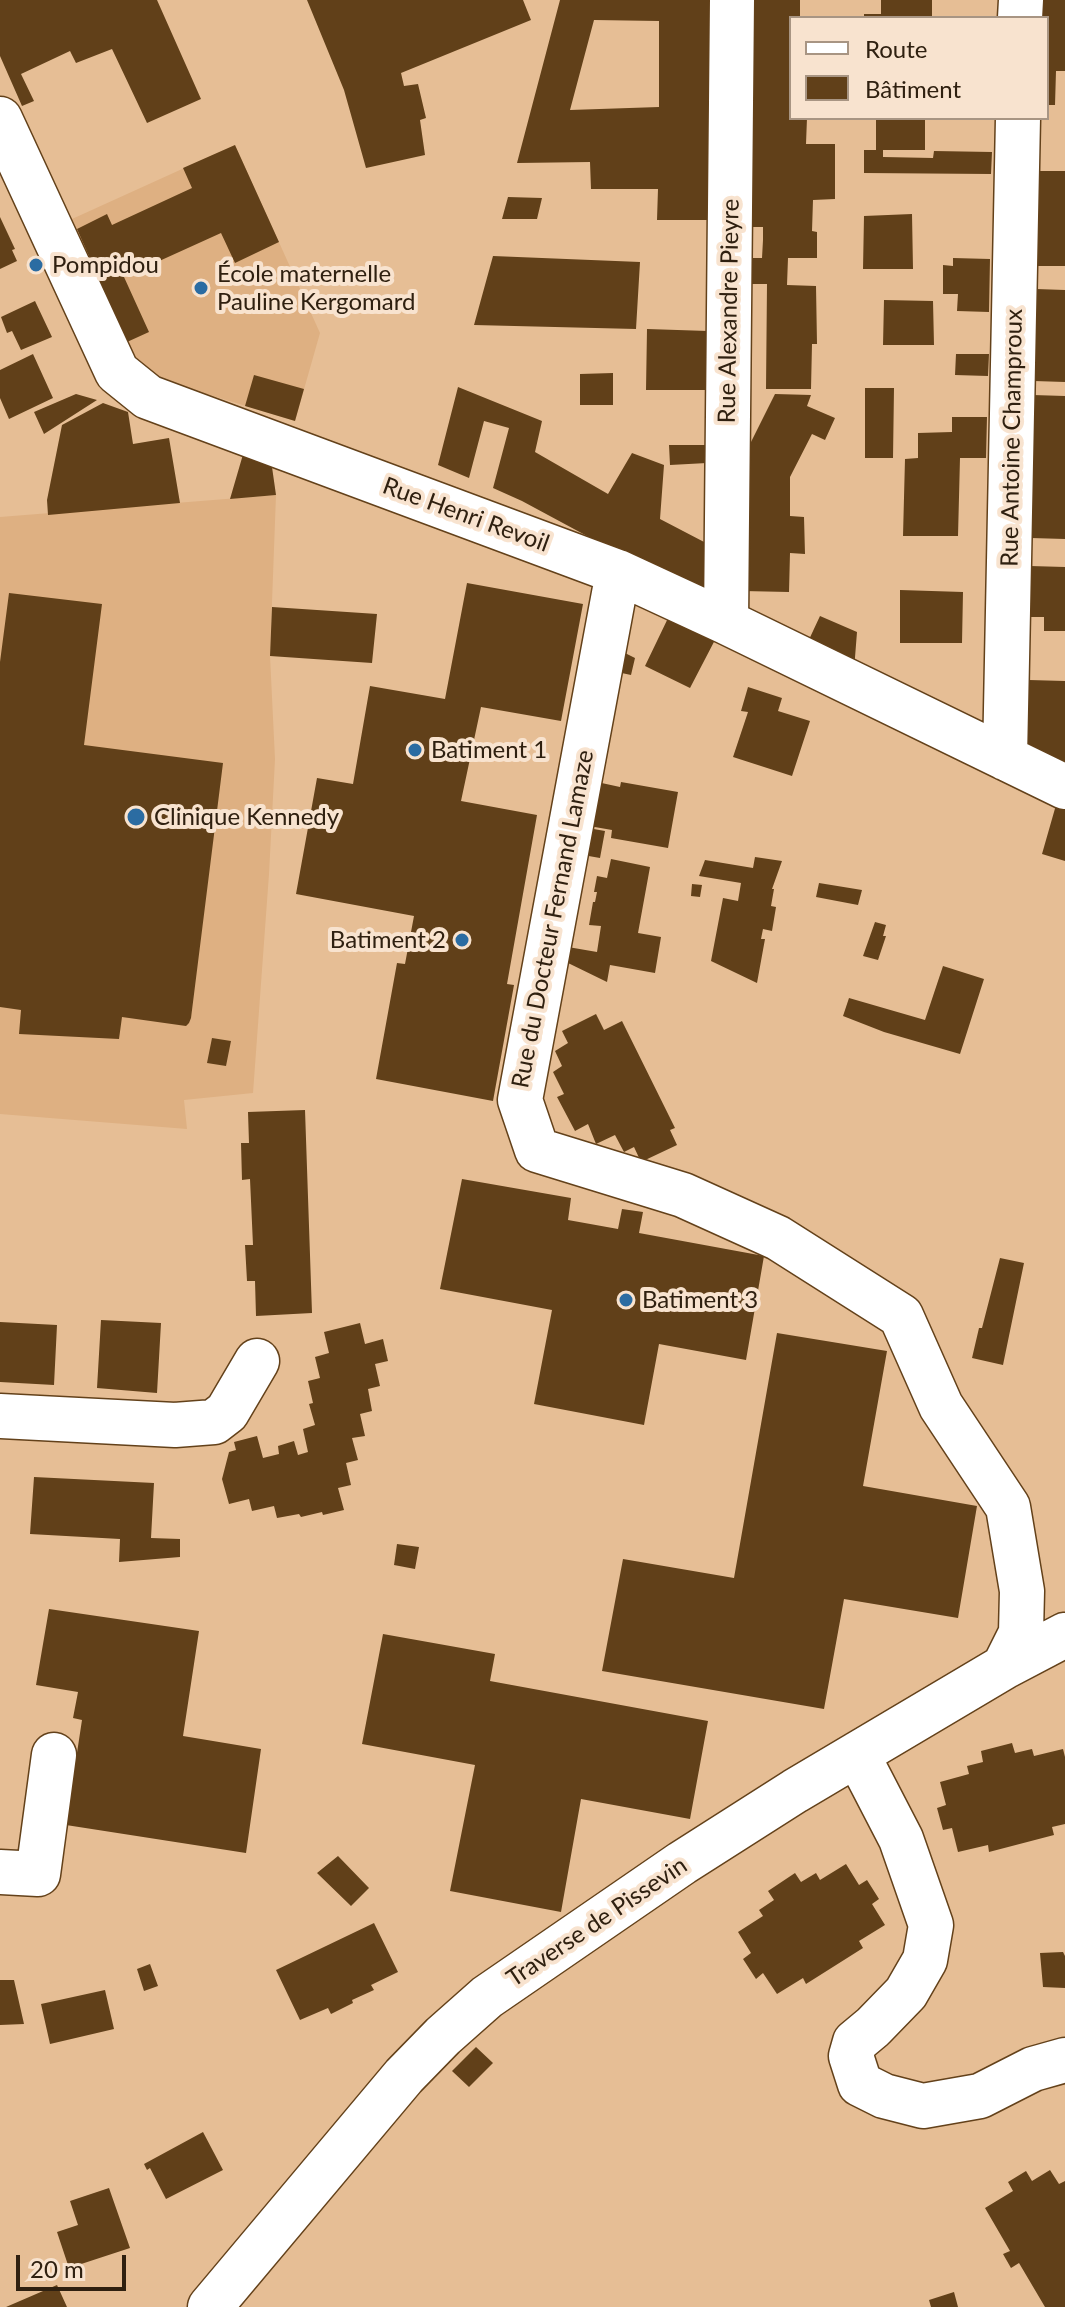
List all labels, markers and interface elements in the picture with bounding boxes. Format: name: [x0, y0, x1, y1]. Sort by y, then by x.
legend: [789, 16, 1049, 120]
text: Route: [865, 34, 927, 63]
text: Bâtiment: [865, 74, 961, 103]
street label: Rue Alexandre Pieyre: [713, 198, 745, 424]
place label: Pompidou: [52, 251, 159, 279]
marker: Pompidou: [27, 256, 45, 274]
place label: École maternelle Pauline Kergomard: [217, 260, 415, 316]
marker: École maternelle Pauline Kergomard: [192, 279, 210, 297]
street label: Rue Antoine Champroux: [995, 309, 1029, 567]
street label: Rue Henri Revoil: [379, 472, 553, 558]
place label: Batiment 1: [431, 736, 547, 764]
marker: Batiment 1: [406, 741, 424, 759]
street label: Rue du Docteur Fernand Lamaze: [506, 748, 600, 1090]
place label: Clinique Kennedy: [154, 803, 339, 831]
marker: Clinique Kennedy: [125, 806, 147, 828]
place label: Batiment 2: [330, 926, 446, 954]
marker: Batiment 2: [453, 931, 471, 949]
place label: Batiment 3: [642, 1286, 758, 1314]
marker: Batiment 3: [617, 1291, 635, 1309]
street label: Traverse de Pissevin: [501, 1851, 693, 1993]
scale bar: [20, 2239, 130, 2289]
text: 20 m: [30, 2254, 84, 2283]

